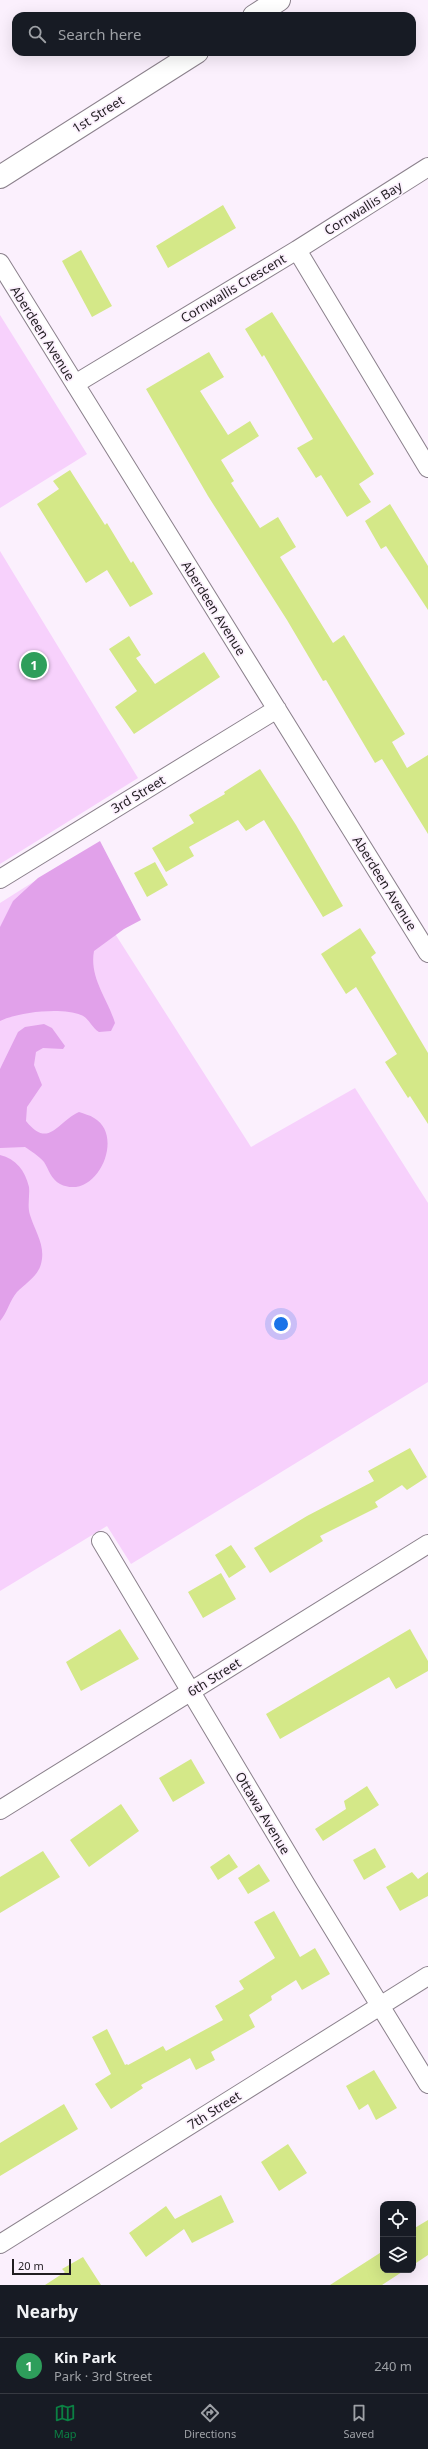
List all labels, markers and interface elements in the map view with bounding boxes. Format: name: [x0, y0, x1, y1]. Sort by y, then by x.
search box: [12, 12, 416, 56]
icon: search: [26, 23, 48, 45]
text: Search here: [58, 24, 141, 44]
street label: 1st Street: [69, 91, 128, 137]
street label: Cornwallis Bay: [320, 177, 406, 239]
street label: Cornwallis Crescent: [177, 249, 289, 327]
street label: Aberdeen Avenue: [7, 282, 79, 384]
street label: Aberdeen Avenue: [178, 557, 250, 659]
pin: 1: [21, 650, 47, 680]
street label: 3rd Street: [108, 771, 169, 817]
street label: Aberdeen Avenue: [349, 832, 421, 934]
your location: [271, 1314, 291, 1334]
street label: 6th Street: [184, 1653, 244, 1700]
street label: Ottawa Avenue: [231, 1768, 295, 1858]
street label: 7th Street: [184, 2086, 244, 2133]
map controls: [380, 2201, 416, 2273]
button: locate: [380, 2201, 416, 2237]
button: layers: [380, 2237, 416, 2273]
scale bar: [12, 2257, 71, 2276]
text: 20 m: [18, 2258, 44, 2273]
text: Nearby: [16, 2300, 78, 2323]
text: Kin Park: [54, 2347, 116, 2367]
text: 1: [25, 2357, 33, 2375]
text: 240 m: [374, 2357, 412, 2375]
text: Park · 3rd Street: [54, 2367, 152, 2385]
tab: Map: [54, 2402, 77, 2441]
tab: Directions: [184, 2402, 236, 2441]
tab: Saved: [344, 2402, 374, 2441]

